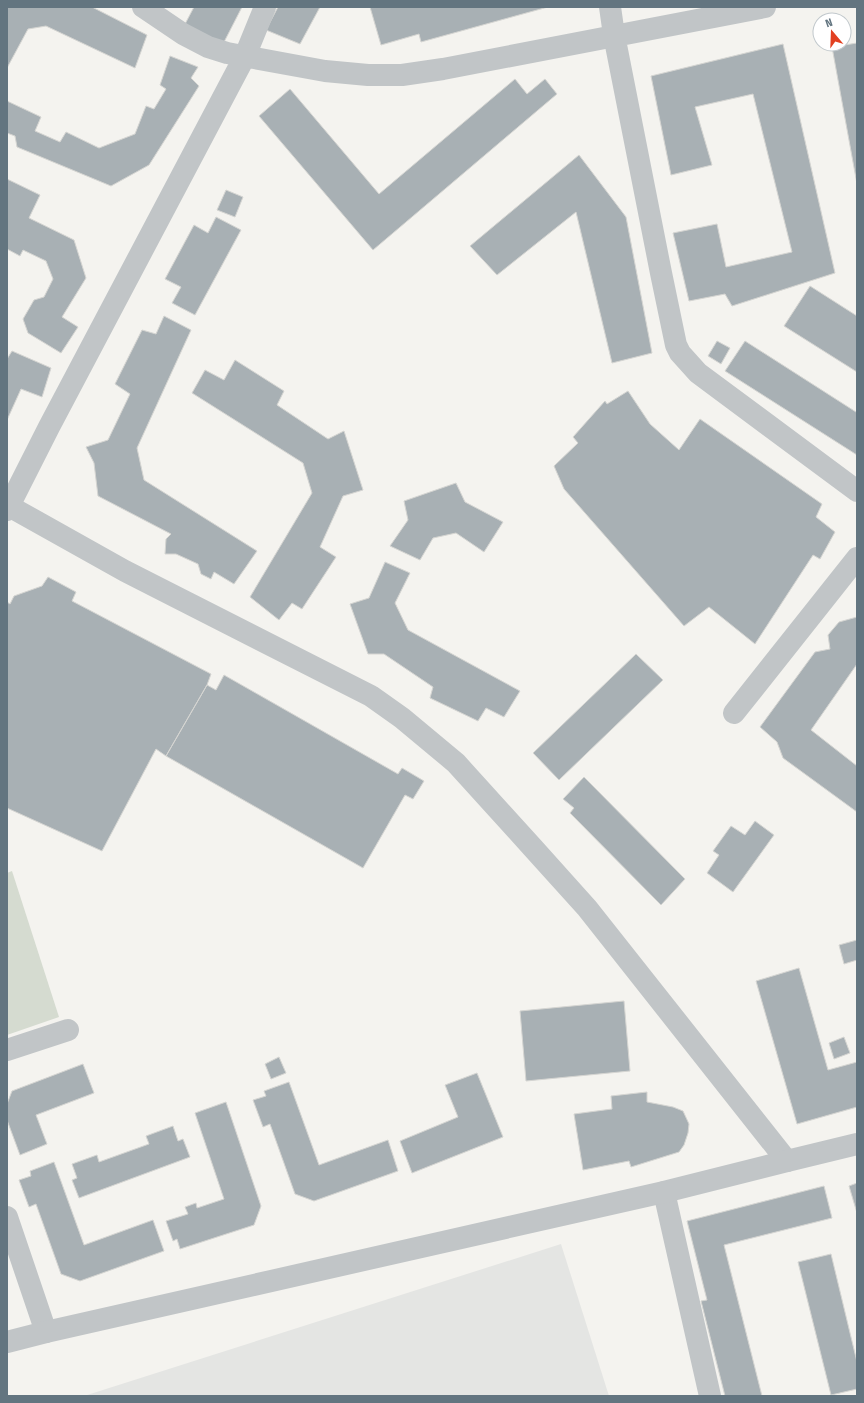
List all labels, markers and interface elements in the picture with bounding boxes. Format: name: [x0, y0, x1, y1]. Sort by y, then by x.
north arrow: [812, 12, 852, 52]
text: N: [824, 16, 834, 30]

